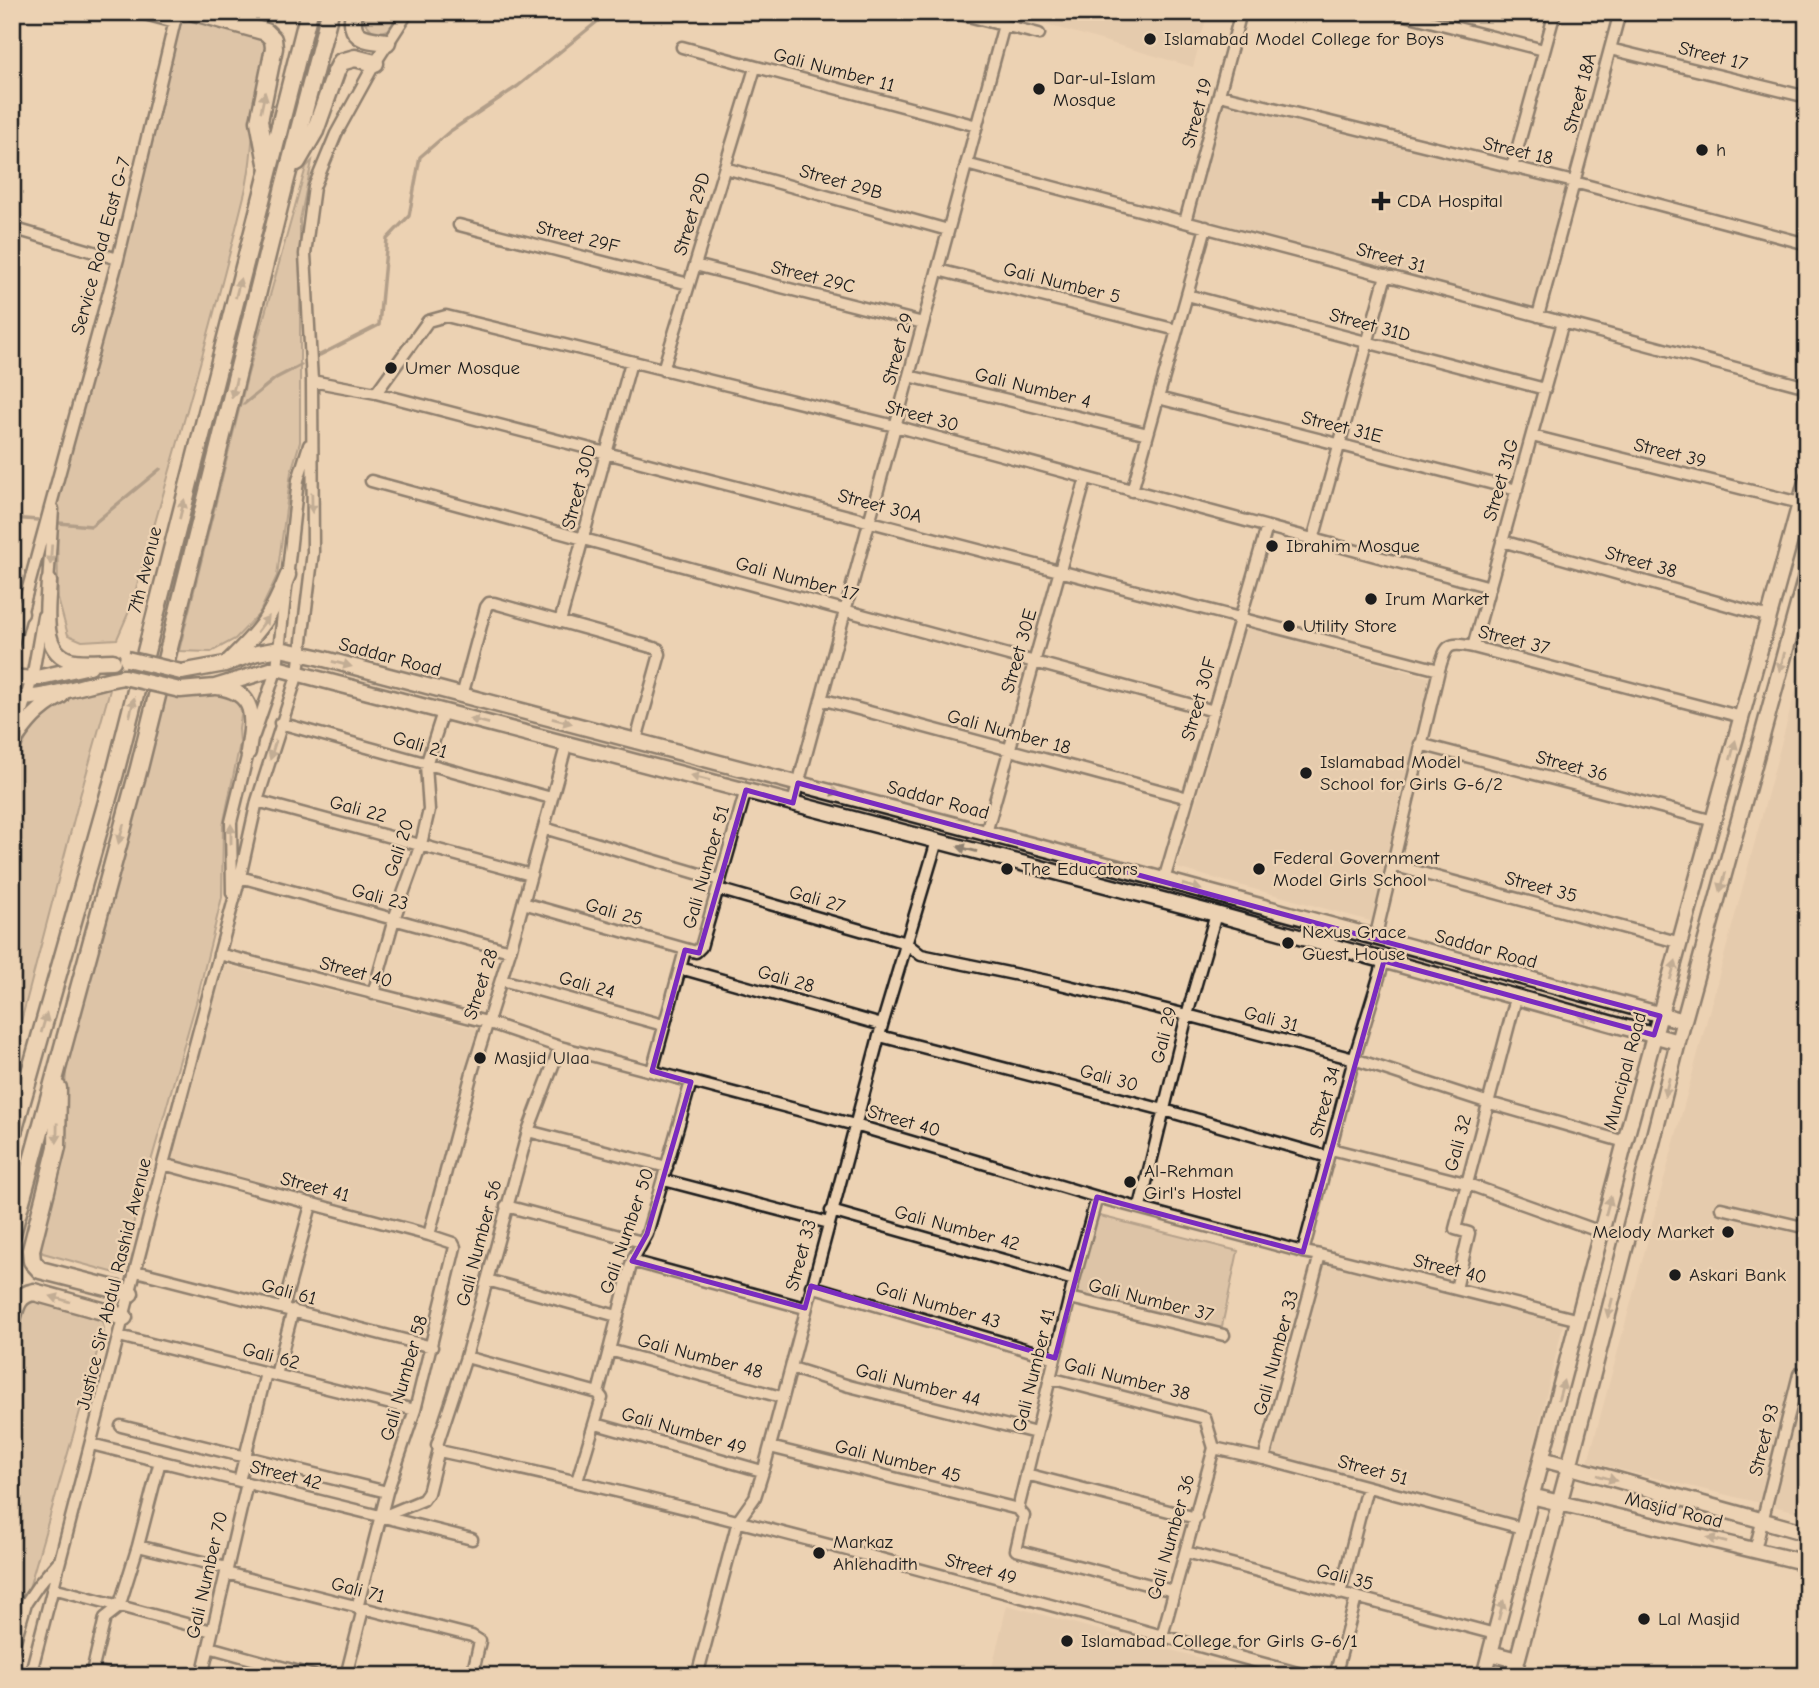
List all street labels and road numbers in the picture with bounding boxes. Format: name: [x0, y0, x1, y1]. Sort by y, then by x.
street label: Street 17: [1676, 37, 1750, 75]
street label: Gali Number 11: [771, 43, 897, 97]
street label: Street 18A: [1559, 50, 1601, 136]
street label: Street 19: [1177, 76, 1217, 150]
street label: Street 18: [1481, 132, 1555, 170]
street label: Service Road East G-7: [67, 155, 135, 337]
street label: Street 29B: [797, 160, 885, 204]
street label: Street 29D: [669, 170, 715, 258]
street label: Street 29F: [534, 216, 622, 258]
street label: Street 31: [1354, 238, 1428, 278]
street label: Street 29C: [769, 256, 858, 298]
street label: Gali Number 5: [1001, 258, 1123, 308]
street label: Street 31D: [1327, 304, 1413, 346]
street label: Street 29: [878, 310, 918, 388]
street label: Gali Number 4: [973, 363, 1093, 413]
street label: Street 30: [883, 396, 961, 436]
street label: Street 31E: [1299, 406, 1385, 448]
street label: Street 39: [1632, 433, 1708, 473]
street label: Street 31G: [1479, 436, 1523, 524]
street label: Street 30D: [557, 442, 601, 532]
street label: Street 30A: [836, 484, 924, 528]
street label: 7th Avenue: [124, 524, 166, 616]
street label: Street 38: [1603, 541, 1679, 583]
street label: Gali Number 17: [733, 552, 861, 606]
street label: Street 30E: [996, 606, 1042, 696]
street label: Street 37: [1476, 621, 1552, 659]
street label: Saddar Road: [336, 633, 444, 681]
street label: Street 30F: [1177, 655, 1221, 743]
street label: Gali Number 18: [945, 705, 1073, 759]
street label: Gali 21: [390, 727, 450, 763]
street label: Street 36: [1533, 746, 1611, 786]
street label: Saddar Road: [884, 776, 992, 824]
street label: Gali 22: [327, 791, 389, 827]
street label: Gali Number 51: [678, 803, 734, 931]
street label: Gali 20: [379, 816, 419, 880]
street label: Street 35: [1502, 867, 1580, 907]
street label: Gali 23: [349, 879, 411, 915]
street label: Gali 27: [787, 881, 847, 917]
street label: Gali 25: [583, 893, 645, 931]
street label: Saddar Road: [1432, 925, 1540, 973]
street label: Street 28: [459, 946, 503, 1022]
street label: Street 40: [317, 952, 395, 992]
street label: Gali 28: [755, 960, 817, 998]
street label: Gali 24: [556, 967, 618, 1003]
street label: Gali 31: [1241, 1001, 1301, 1037]
street label: Gali 29: [1146, 1004, 1182, 1066]
street label: Muncipal Road: [1599, 1010, 1651, 1132]
street label: Gali 30: [1077, 1060, 1141, 1096]
street label: Street 34: [1305, 1064, 1345, 1140]
street label: Street 40: [865, 1100, 943, 1142]
street label: Gali 32: [1440, 1112, 1476, 1174]
street label: Justice Sir Abdul Rashid Avenue: [72, 1156, 156, 1412]
street label: Gali Number 50: [595, 1165, 659, 1297]
street label: Street 41: [278, 1167, 352, 1207]
street label: Gali Number 56: [452, 1177, 506, 1309]
street label: Gali Number 42: [892, 1201, 1022, 1255]
street label: Street 33: [781, 1217, 821, 1293]
street label: Street 40: [1411, 1249, 1489, 1289]
street label: Gali 61: [259, 1274, 319, 1310]
street label: Gali Number 37: [1086, 1274, 1216, 1326]
street label: Gali Number 43: [873, 1277, 1003, 1333]
street label: Gali Number 33: [1249, 1288, 1303, 1418]
street label: Gali Number 41: [1008, 1306, 1060, 1434]
street label: Gali Number 58: [376, 1313, 432, 1443]
street label: Gali Number 48: [635, 1329, 765, 1383]
street label: Gali 62: [240, 1338, 302, 1374]
street label: Gali Number 38: [1062, 1353, 1192, 1405]
street label: Gali Number 44: [853, 1359, 983, 1411]
street label: Street 93: [1744, 1402, 1784, 1478]
street label: Gali Number 49: [619, 1403, 749, 1459]
street label: Gali Number 45: [833, 1435, 963, 1487]
street label: Street 51: [1336, 1450, 1410, 1490]
street label: Street 42: [248, 1455, 324, 1495]
street label: Gali Number 36: [1143, 1472, 1199, 1602]
street label: Masjid Road: [1623, 1487, 1725, 1533]
street label: Gali Number 70: [182, 1509, 232, 1641]
street label: Street 49: [943, 1549, 1019, 1589]
street label: Gali 35: [1314, 1559, 1376, 1595]
street label: Gali 71: [329, 1572, 387, 1608]

